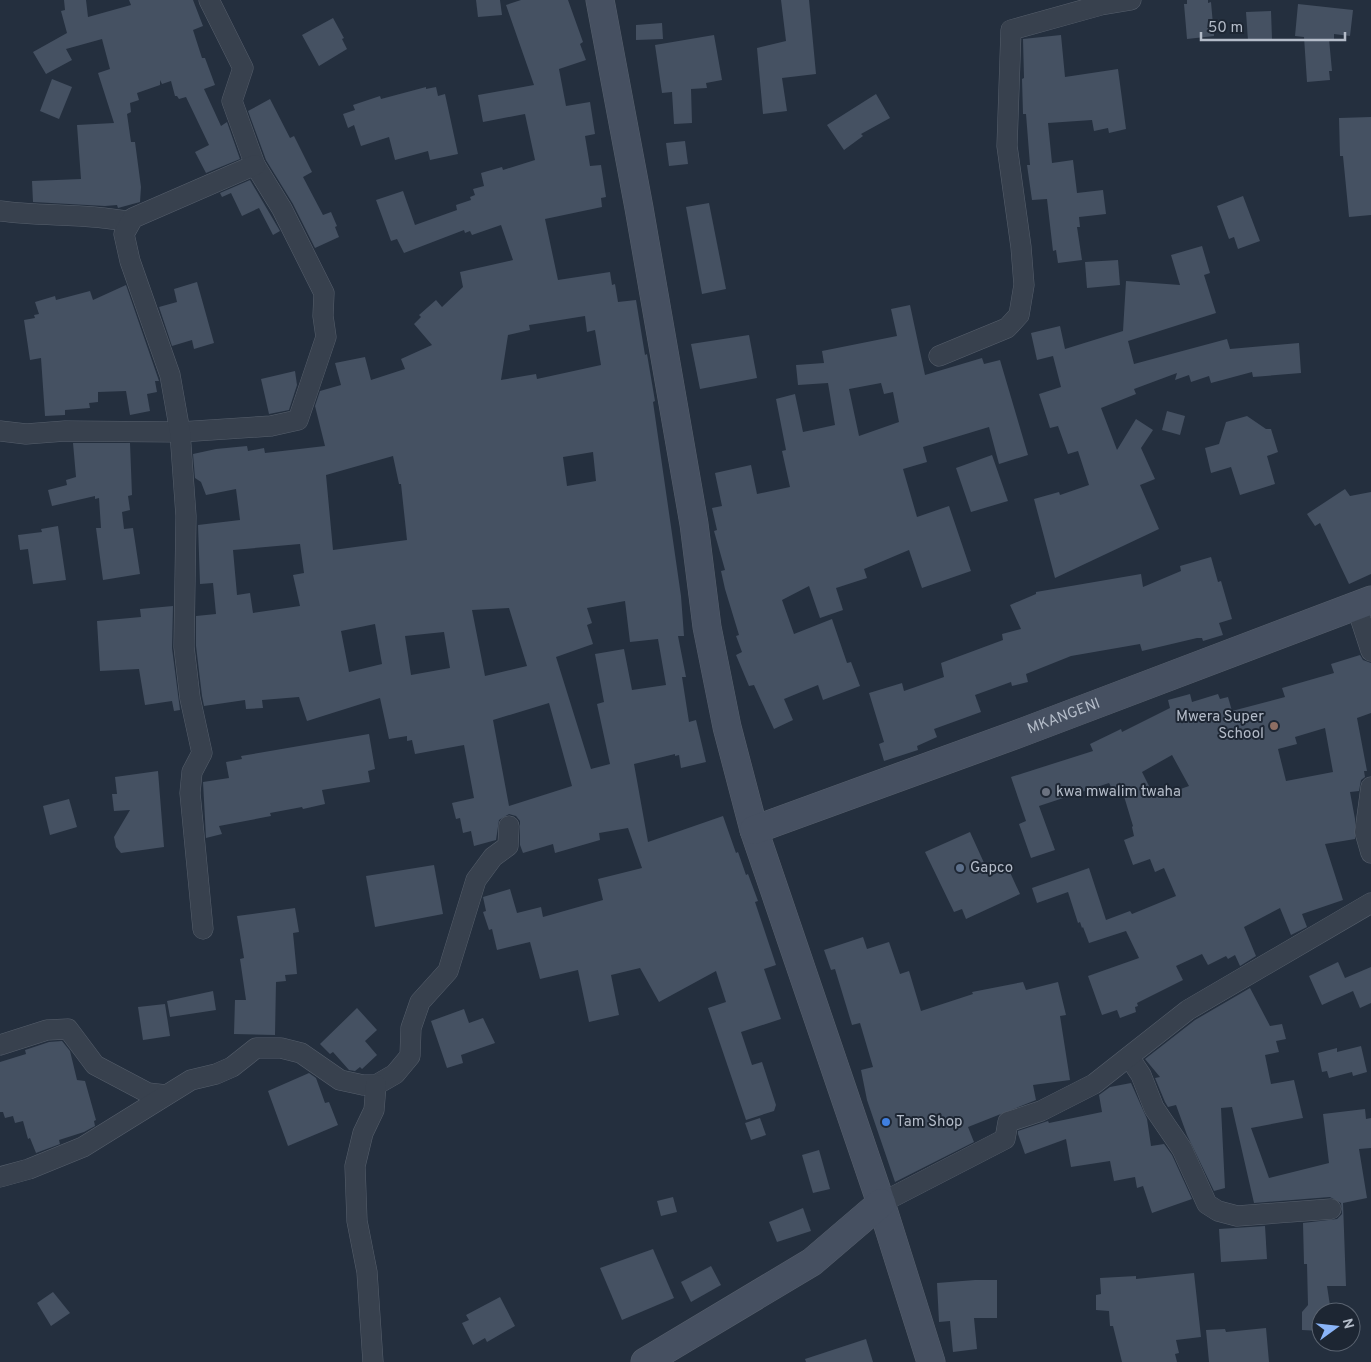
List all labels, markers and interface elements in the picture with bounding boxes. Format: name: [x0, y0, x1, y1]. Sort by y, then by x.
scale bar: [1201, 10, 1345, 42]
text: 50 m: [1208, 19, 1243, 38]
street label: MKANGENI: [1025, 694, 1103, 739]
place label: Mwera Super School: [1176, 708, 1264, 744]
marker: Mwera Super School: [1268, 720, 1280, 732]
place label: kwa mwalim twaha: [1056, 783, 1181, 802]
marker: kwa mwalim twaha: [1040, 786, 1052, 798]
place label: Gapco: [970, 859, 1013, 878]
marker: Gapco: [954, 862, 966, 874]
place label: Tam Shop: [896, 1113, 963, 1132]
marker: Tam Shop: [880, 1116, 892, 1128]
north arrow: [1311, 1302, 1361, 1352]
text: N: [1338, 1317, 1357, 1331]

